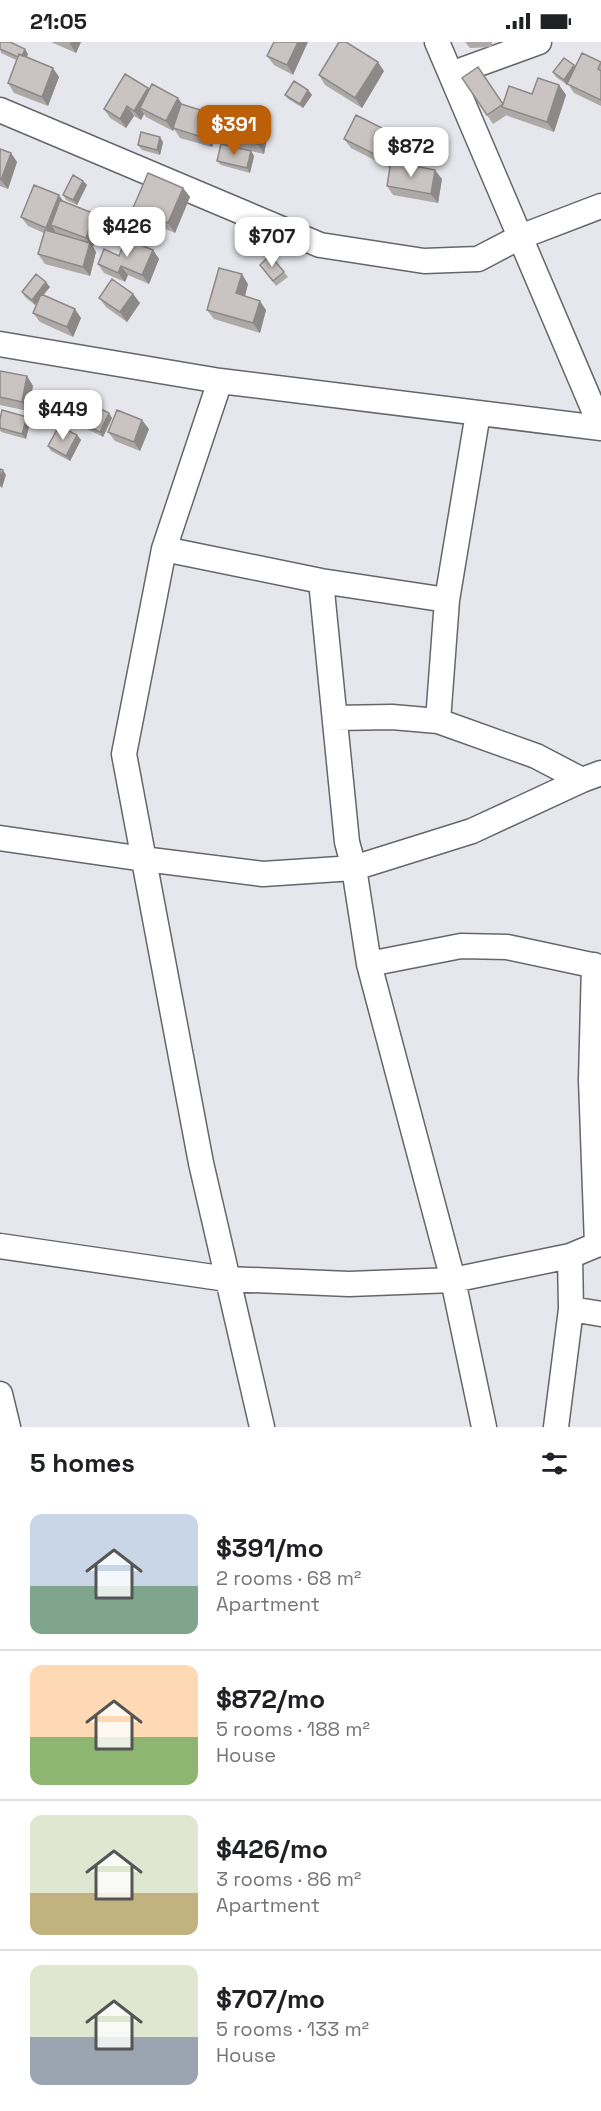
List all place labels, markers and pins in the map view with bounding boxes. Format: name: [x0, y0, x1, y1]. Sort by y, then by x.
pin: $391: [198, 105, 270, 156]
pin: $872: [375, 127, 447, 178]
pin: $426: [91, 207, 163, 258]
pin: $707: [236, 217, 308, 268]
pin: $449: [27, 390, 99, 441]

